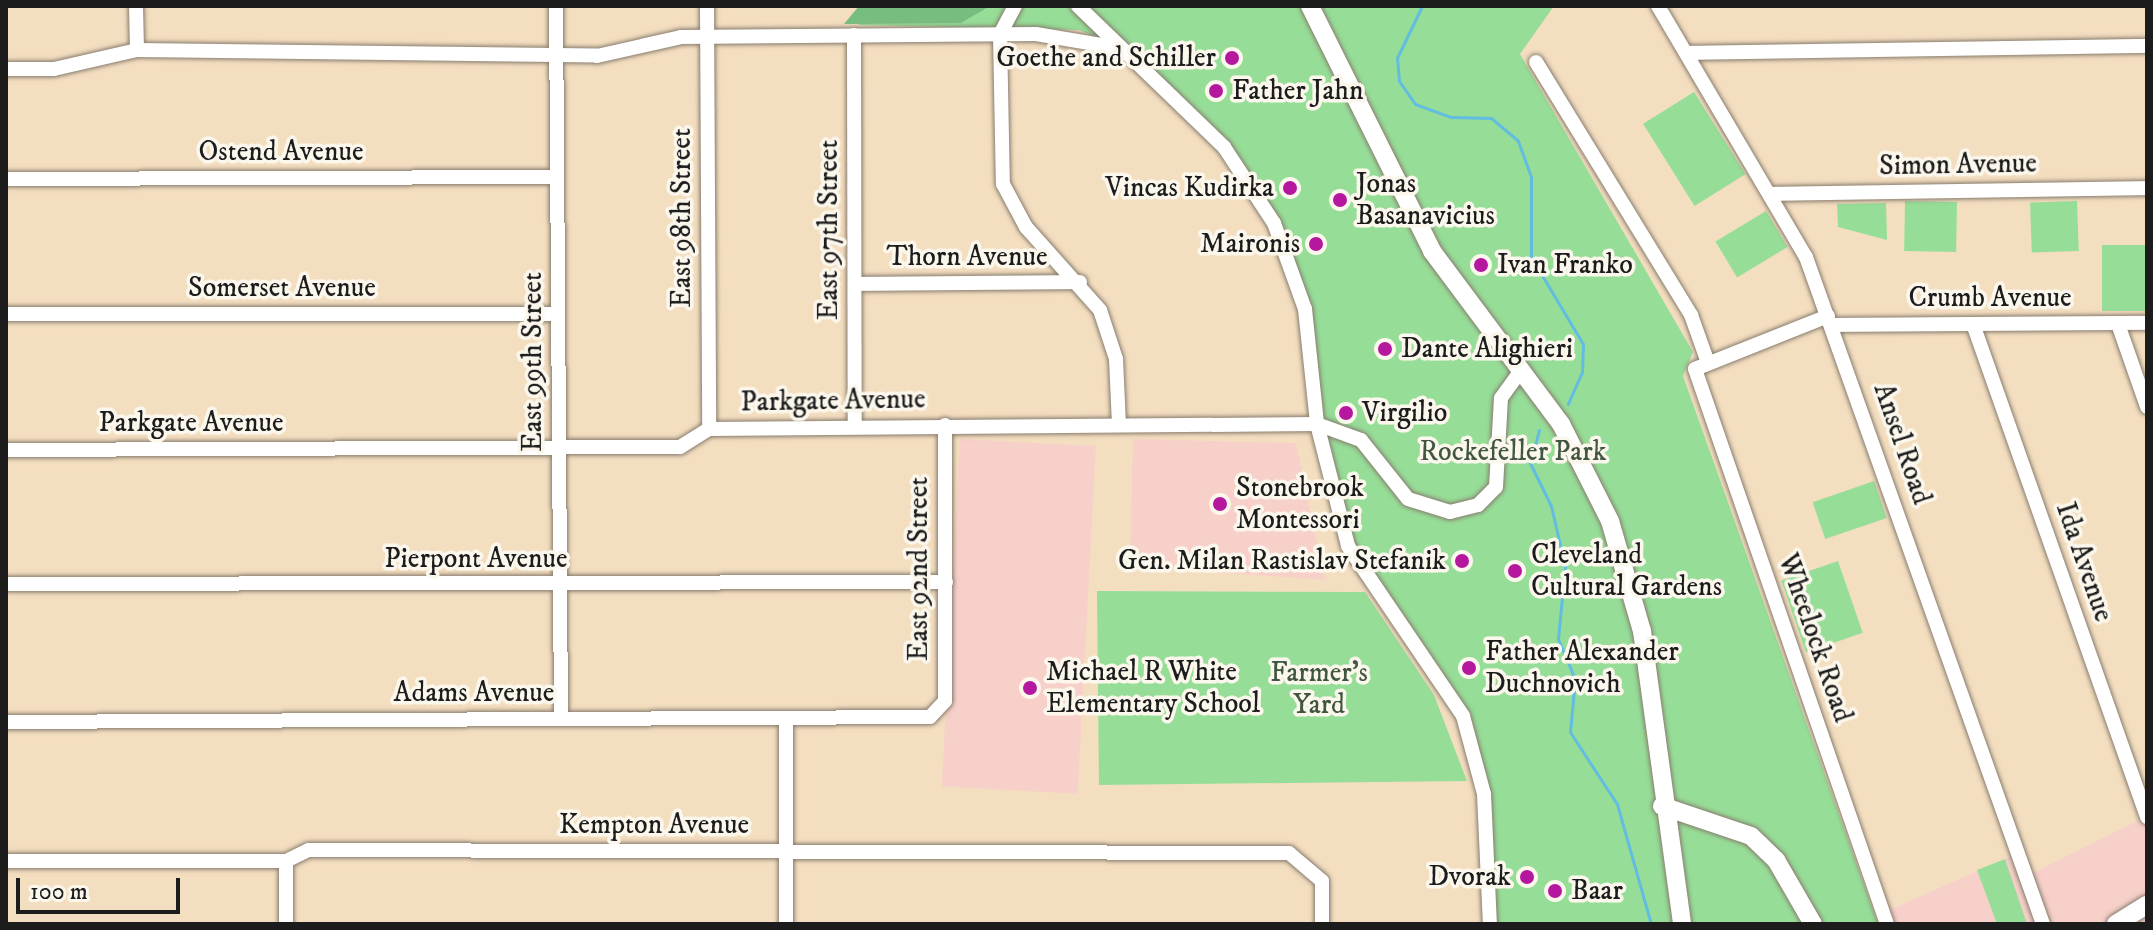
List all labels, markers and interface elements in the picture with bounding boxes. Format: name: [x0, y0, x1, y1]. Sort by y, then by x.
place label: Goethe and Schiller: [996, 41, 1216, 75]
marker: Goethe and Schiller: [1223, 49, 1241, 67]
place label: Father Jahn: [1232, 74, 1364, 108]
marker: Father Jahn: [1207, 82, 1225, 100]
street label: East 98th Street: [665, 128, 699, 308]
street label: Ostend Avenue: [198, 135, 364, 169]
street label: East 97th Street: [812, 140, 846, 320]
street label: Simon Avenue: [1879, 147, 2037, 183]
place label: Jonas Basanavicius: [1356, 167, 1495, 233]
place label: Vincas Kudirka: [1105, 171, 1274, 205]
marker: Vincas Kudirka: [1281, 179, 1299, 197]
marker: Jonas Basanavicius: [1331, 191, 1349, 209]
place label: Maironis: [1200, 227, 1300, 261]
marker: Maironis: [1307, 235, 1325, 253]
street label: Thorn Avenue: [886, 240, 1048, 274]
place label: Ivan Franko: [1497, 248, 1633, 282]
marker: Ivan Franko: [1472, 256, 1490, 274]
street label: Somerset Avenue: [188, 271, 376, 305]
street label: East 99th Street: [516, 272, 550, 452]
street label: Crumb Avenue: [1908, 281, 2072, 315]
place label: Dante Alighieri: [1401, 332, 1573, 366]
marker: Dante Alighieri: [1376, 340, 1394, 358]
street label: Ansel Road: [1866, 379, 1938, 509]
street label: Parkgate Avenue: [740, 383, 926, 419]
place label: Virgilio: [1362, 396, 1447, 430]
marker: Virgilio: [1337, 404, 1355, 422]
street label: Parkgate Avenue: [98, 406, 284, 440]
park label: Rockefeller Park: [1420, 435, 1606, 469]
place label: Stonebrook Montessori: [1236, 471, 1364, 537]
street label: East 92nd Street: [902, 477, 936, 661]
marker: Stonebrook Montessori: [1211, 495, 1229, 513]
street label: Ida Avenue: [2048, 498, 2120, 626]
place label: Cleveland Cultural Gardens: [1531, 538, 1722, 604]
street label: Pierpont Avenue: [384, 542, 568, 576]
place label: Gen. Milan Rastislav Stefanik: [1118, 544, 1446, 578]
street label: Wheelock Road: [1770, 549, 1860, 727]
marker: Gen. Milan Rastislav Stefanik: [1453, 552, 1471, 570]
marker: Cleveland Cultural Gardens: [1506, 562, 1524, 580]
place label: Father Alexander Duchnovich: [1485, 635, 1679, 701]
place label: Michael R White Elementary School: [1046, 655, 1260, 721]
park label: Farmer's Yard: [1270, 656, 1368, 722]
marker: Father Alexander Duchnovich: [1460, 659, 1478, 677]
street label: Adams Avenue: [394, 676, 554, 710]
marker: Michael R White Elementary School: [1021, 679, 1039, 697]
street label: Kempton Avenue: [559, 808, 749, 842]
place label: Dvorak: [1428, 860, 1511, 894]
scale bar: [20, 862, 184, 912]
marker: Dvorak: [1518, 868, 1536, 886]
place label: Baar: [1571, 874, 1623, 908]
text: 100 m: [30, 877, 88, 907]
marker: Baar: [1546, 882, 1564, 900]

